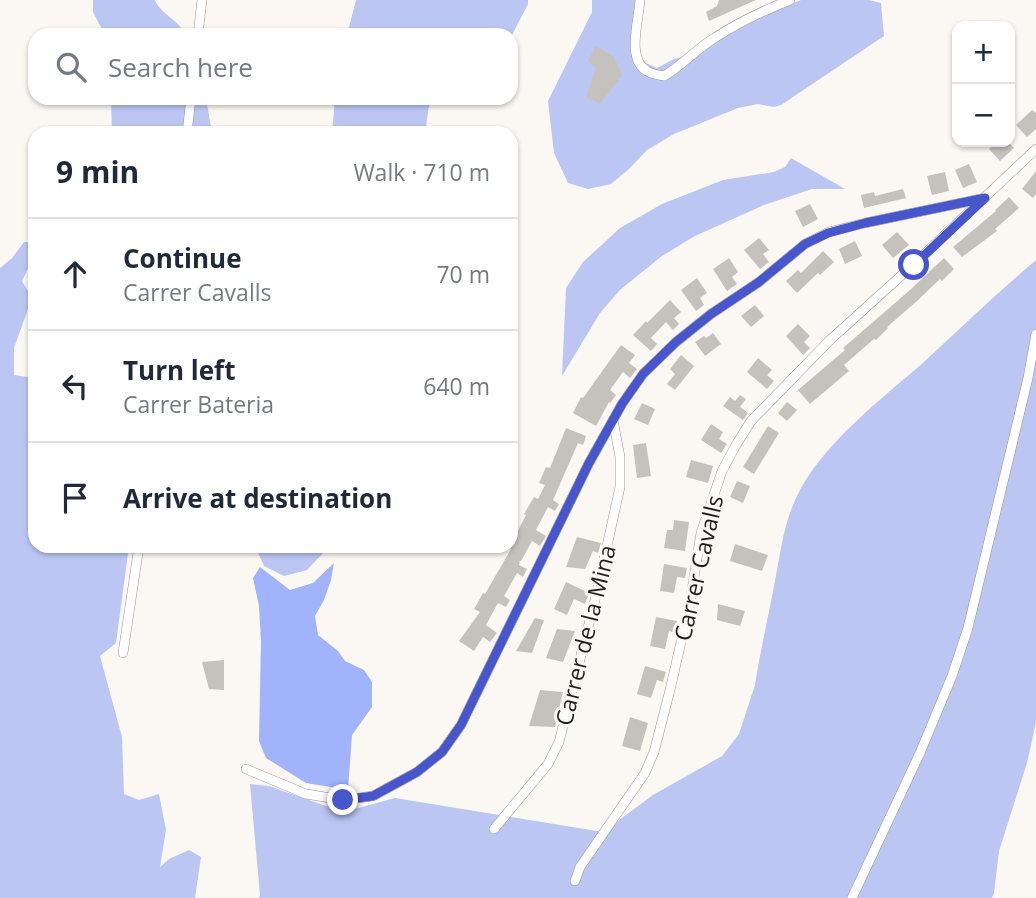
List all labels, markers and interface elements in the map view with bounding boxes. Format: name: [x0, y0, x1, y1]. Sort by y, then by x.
map controls: [952, 21, 1015, 147]
button: +: [952, 21, 1015, 84]
search box: [28, 28, 518, 105]
icon: search: [52, 48, 90, 86]
text: Search here: [108, 49, 253, 85]
button: −: [952, 84, 1015, 147]
text: 9 min: [56, 151, 139, 192]
text: Walk · 710 m: [353, 156, 490, 188]
text: Continue: [123, 240, 242, 276]
route start: [898, 249, 929, 280]
icon: ahead: [56, 255, 94, 293]
text: 70 m: [436, 258, 490, 290]
text: Carrer Cavalls: [123, 276, 271, 308]
text: Turn left: [123, 352, 235, 388]
icon: left: [56, 367, 94, 405]
text: 640 m: [423, 370, 490, 402]
text: Carrer Bateria: [123, 388, 274, 420]
icon: arrive: [56, 479, 94, 517]
text: Arrive at destination: [123, 480, 392, 516]
street label: Carrer Cavalls: [666, 492, 730, 644]
street label: Carrer de la Mina: [547, 541, 623, 729]
route end: [327, 784, 358, 815]

